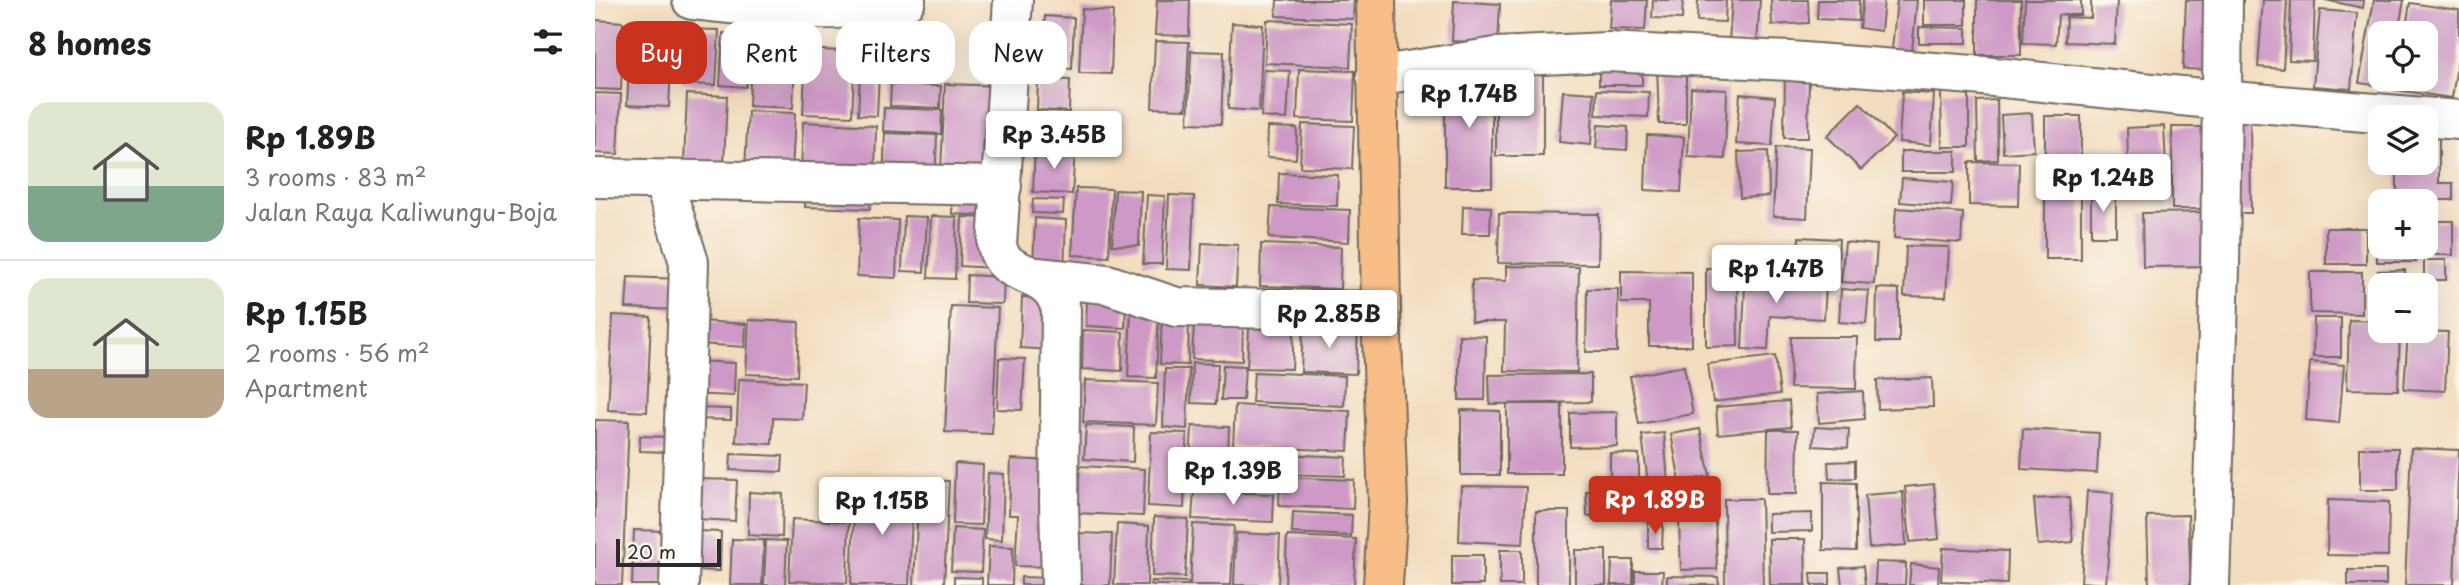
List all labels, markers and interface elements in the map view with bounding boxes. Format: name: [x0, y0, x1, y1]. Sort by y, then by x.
text: 8 homes: [28, 20, 151, 65]
chip: Buy: [616, 21, 707, 84]
chip: Rent: [721, 21, 822, 84]
chip: Filters: [836, 21, 955, 84]
chip: New: [969, 21, 1067, 84]
map controls: [2368, 21, 2438, 343]
button: locate: [2368, 21, 2438, 91]
icon: filters: [529, 23, 567, 61]
pin: Rp 1.74B: [1397, 71, 1541, 130]
text: Rp 1.74B: [1420, 75, 1518, 110]
button: layers: [2368, 105, 2438, 175]
pin: Rp 3.45B: [982, 111, 1126, 171]
text: Rp 1.89B: [245, 114, 376, 159]
text: Rp 3.45B: [1002, 116, 1106, 151]
icon: home: [84, 130, 168, 214]
pin: Rp 1.24B: [2031, 154, 2175, 214]
text: 3 rooms · 83 m²: [245, 159, 427, 194]
text: Rp 1.24B: [2052, 159, 2154, 194]
button: +: [2368, 189, 2438, 259]
text: Jalan Raya Kaliwungu-Boja: [245, 194, 557, 229]
pin: Rp 1.47B: [1704, 246, 1848, 305]
text: Rp 1.47B: [1728, 250, 1824, 285]
button: −: [2368, 273, 2438, 343]
text: Rp 1.15B: [245, 290, 368, 335]
pin: Rp 2.85B: [1257, 290, 1401, 350]
text: Rp 2.85B: [1277, 295, 1381, 330]
icon: home: [84, 306, 168, 390]
text: 2 rooms · 56 m²: [245, 335, 430, 370]
text: Apartment: [245, 370, 368, 405]
pin: Rp 1.39B: [1161, 448, 1305, 507]
text: Rp 1.39B: [1184, 452, 1282, 487]
pin: Rp 1.89B: [1583, 476, 1727, 536]
pin: Rp 1.15B: [810, 477, 954, 537]
text: Rp 1.89B: [1605, 481, 1705, 516]
text: Rp 1.15B: [835, 482, 929, 517]
scale bar: [616, 536, 721, 568]
text: 20 m: [627, 537, 676, 565]

